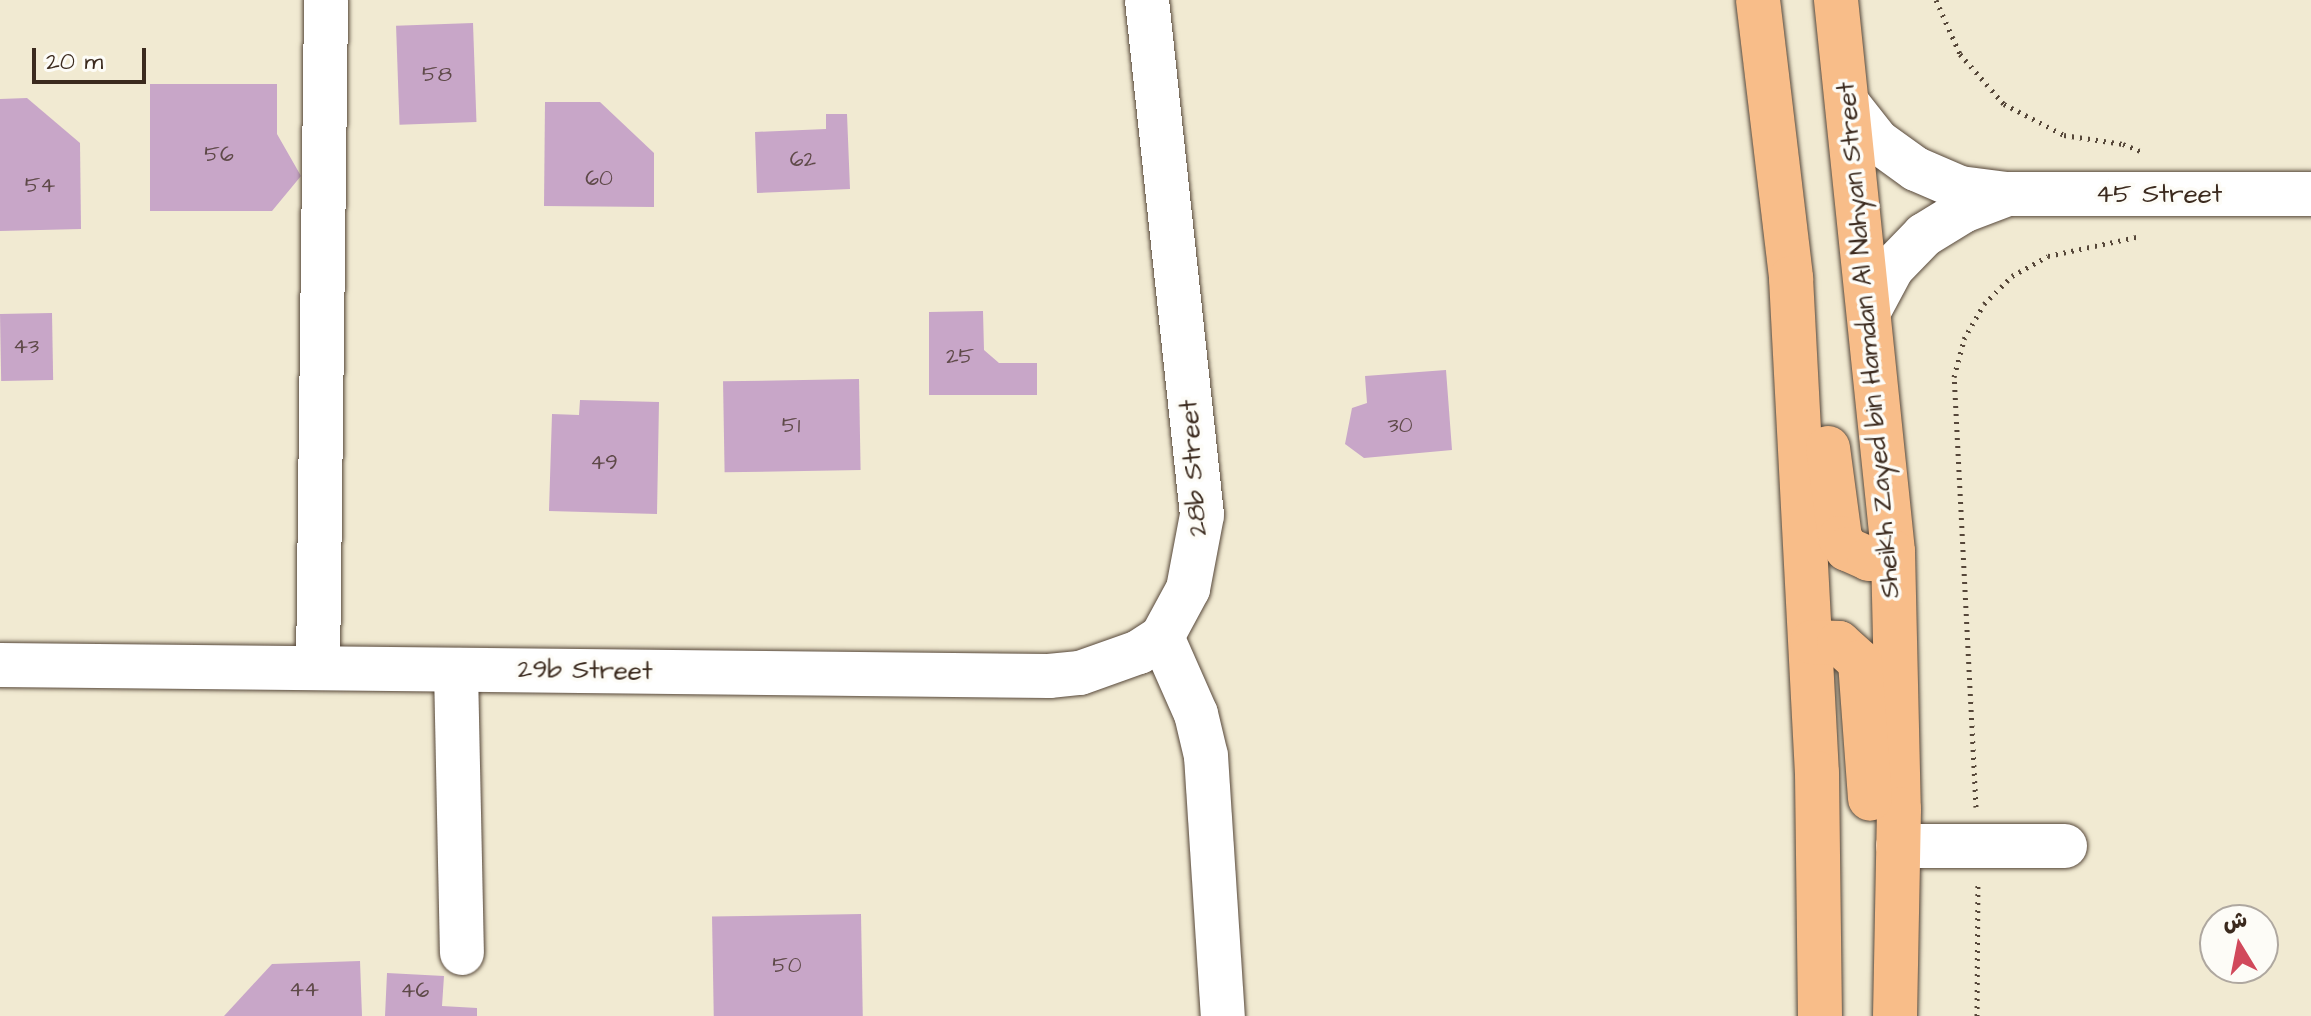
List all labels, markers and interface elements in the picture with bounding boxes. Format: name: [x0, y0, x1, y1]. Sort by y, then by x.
scale bar: [36, 32, 150, 82]
text: 20 m: [46, 45, 103, 79]
house number: 58: [422, 62, 452, 88]
street label: Sheikh Zayed bin Hamdan Al Nahyan Street: [1831, 80, 1907, 600]
house number: 56: [204, 142, 234, 168]
house number: 62: [790, 147, 816, 173]
house number: 60: [585, 166, 613, 192]
house number: 54: [25, 173, 55, 199]
street label: 45 Street: [2096, 179, 2222, 211]
house number: 43: [13, 334, 39, 360]
house number: 25: [946, 344, 974, 370]
street label: 28b Street: [1174, 399, 1214, 537]
house number: 51: [782, 413, 800, 439]
house number: 30: [1387, 413, 1413, 439]
house number: 49: [590, 450, 618, 476]
street label: 29b Street: [517, 654, 653, 688]
north arrow: [2199, 904, 2279, 984]
text: ش: [2220, 904, 2250, 939]
house number: 50: [772, 953, 802, 979]
house number: 44: [289, 977, 319, 1003]
house number: 46: [401, 978, 429, 1004]

